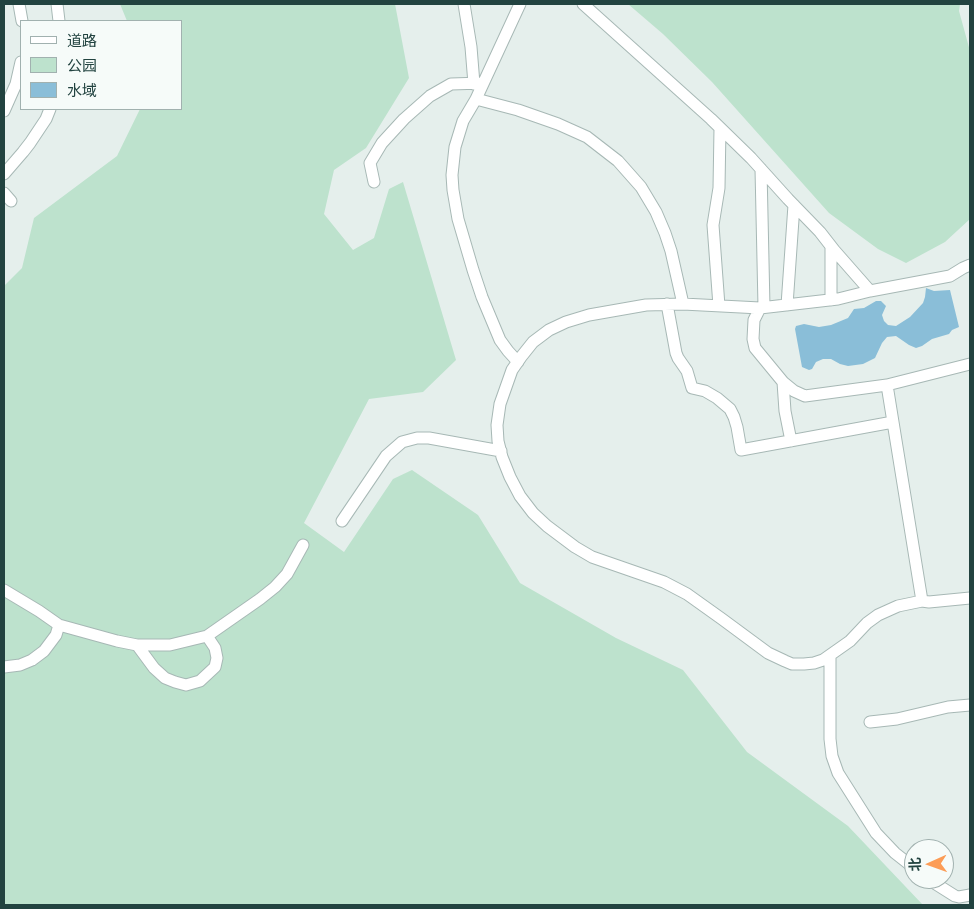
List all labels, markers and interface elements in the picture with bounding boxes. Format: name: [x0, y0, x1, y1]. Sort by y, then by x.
legend: [20, 20, 182, 110]
text: 道路: [67, 32, 97, 49]
text: 公园: [67, 57, 97, 74]
text: 水域: [67, 82, 97, 99]
north arrow: [904, 839, 954, 889]
text: 北: [907, 857, 923, 872]

